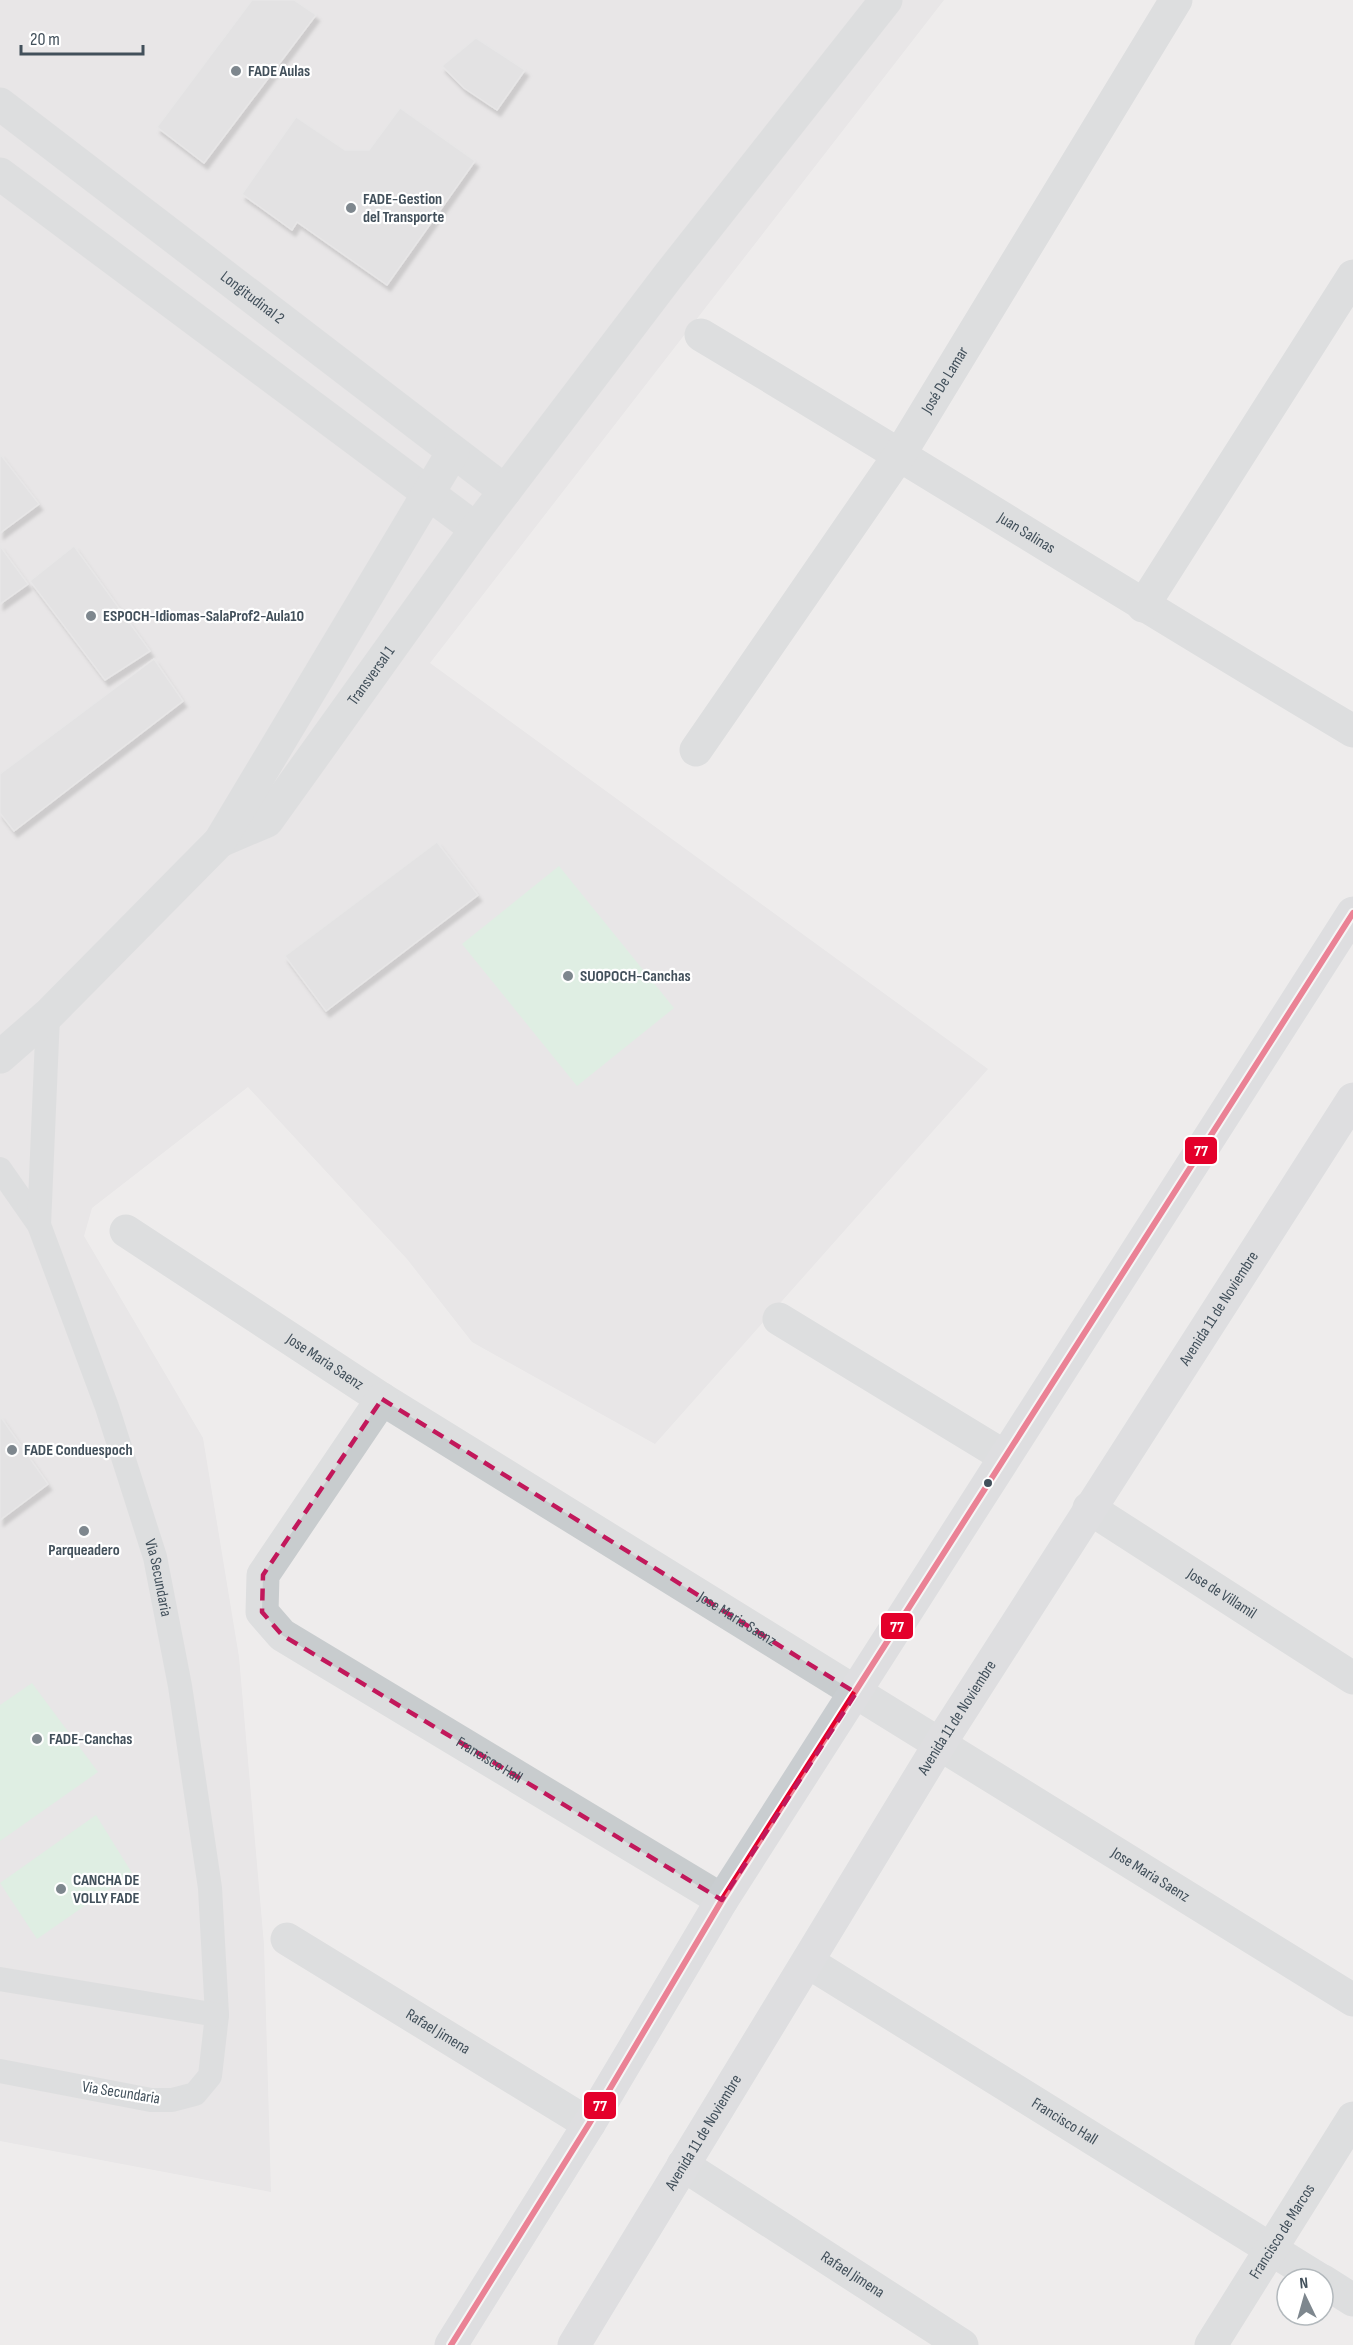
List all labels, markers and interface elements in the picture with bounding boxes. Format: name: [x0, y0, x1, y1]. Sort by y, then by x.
scale bar: [21, 18, 142, 56]
text: 20 m: [30, 29, 60, 50]
place label: FADE Aulas: [248, 62, 310, 81]
marker: FADE Aulas: [229, 64, 243, 78]
place label: FADE-Gestion del Transporte: [363, 190, 444, 227]
marker: FADE-Gestion del Transporte: [344, 201, 358, 215]
street label: Longitudinal 2: [217, 267, 288, 328]
street label: José De Lamar: [917, 343, 973, 418]
street label: Juan Salinas: [994, 508, 1059, 558]
place label: ESPOCH-Idiomas-SalaProf2-Aula10: [103, 607, 304, 626]
marker: ESPOCH-Idiomas-SalaProf2-Aula10: [84, 609, 98, 623]
street label: Transversal 1: [344, 642, 399, 709]
place label: SUOPOCH-Canchas: [580, 967, 691, 986]
marker: SUOPOCH-Canchas: [561, 969, 575, 983]
line badge: 77: [1184, 1136, 1218, 1165]
text: 77: [1194, 1142, 1208, 1161]
street label: Avenida 11 de Noviembre: [1175, 1248, 1262, 1370]
street label: Jose Maria Saenz: [282, 1329, 367, 1394]
place label: FADE Conduespoch: [24, 1441, 133, 1460]
marker: FADE Conduespoch: [5, 1443, 19, 1457]
unlabelled marker: [982, 1477, 994, 1489]
marker: Parqueadero: [77, 1524, 91, 1538]
street label: Via Secundaria: [140, 1537, 176, 1618]
place label: Parqueadero: [48, 1541, 120, 1560]
street label: Jose de Villamil: [1183, 1564, 1260, 1623]
street label: Jose Maria Saenz: [694, 1587, 780, 1650]
line badge: 77: [880, 1612, 914, 1640]
text: 77: [890, 1618, 904, 1637]
street label: Avenida 11 de Noviembre: [913, 1657, 1000, 1779]
place label: FADE-Canchas: [49, 1730, 133, 1749]
marker: FADE-Canchas: [30, 1732, 44, 1746]
street label: Francisco Hall: [453, 1733, 526, 1787]
street label: Jose Maria Saenz: [1107, 1843, 1193, 1906]
place label: CANCHA DE VOLLY FADE: [73, 1871, 139, 1908]
marker: CANCHA DE VOLLY FADE: [54, 1882, 68, 1896]
street label: Rafael Jimena: [402, 2005, 474, 2058]
street label: Avenida 11 de Noviembre: [661, 2071, 746, 2194]
street label: Via Secundaria: [81, 2077, 161, 2109]
line badge: 77: [583, 2091, 617, 2120]
street label: Francisco Hall: [1028, 2094, 1101, 2149]
text: 77: [593, 2097, 607, 2116]
street label: Francisco de Marcos: [1245, 2180, 1319, 2282]
street label: Rafael Jimena: [817, 2247, 888, 2302]
north arrow: [1275, 2267, 1335, 2327]
text: N: [1299, 2274, 1309, 2293]

